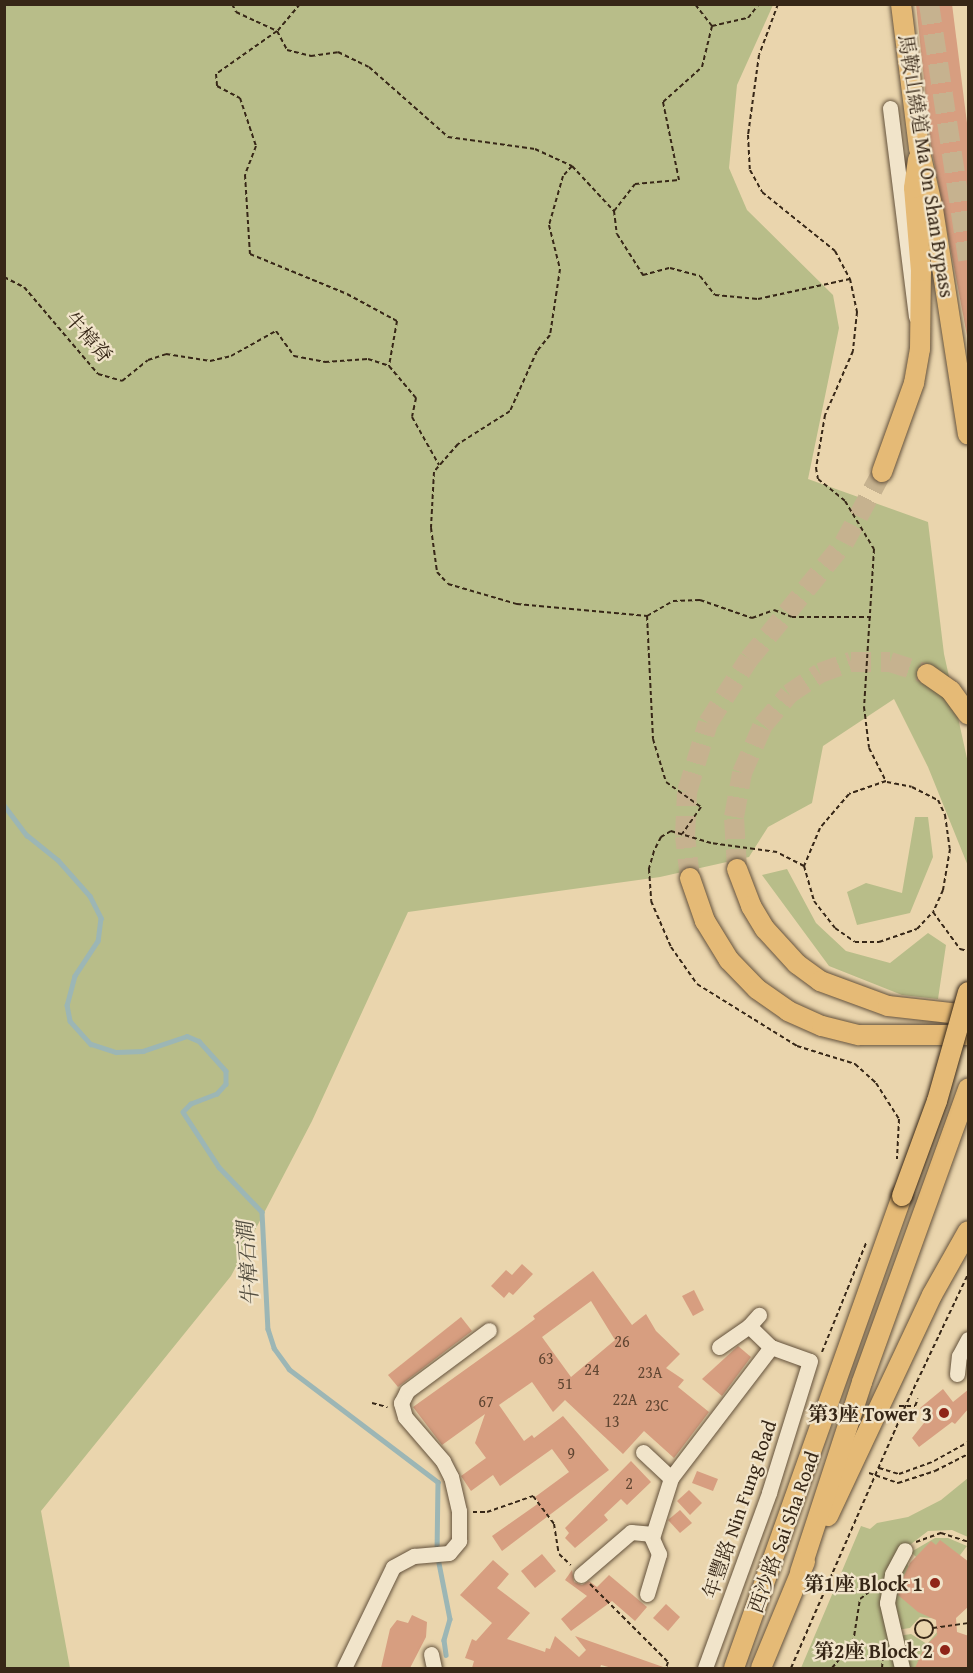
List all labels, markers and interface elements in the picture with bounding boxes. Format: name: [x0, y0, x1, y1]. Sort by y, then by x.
street label: 馬鞍山繞道 Ma On Shan Bypass: [894, 33, 960, 299]
street label: 牛樟脊: [60, 306, 118, 368]
water label: 牛樟石澗: [233, 1221, 263, 1307]
house number: 26: [614, 1331, 630, 1351]
house number: 63: [538, 1348, 554, 1368]
house number: 24: [584, 1359, 600, 1379]
house number: 23A: [637, 1362, 663, 1382]
house number: 51: [557, 1373, 573, 1393]
house number: 22A: [612, 1389, 638, 1409]
house number: 67: [478, 1391, 494, 1411]
house number: 23C: [645, 1395, 669, 1415]
place label: 第3座 Tower 3: [808, 1401, 932, 1425]
marker: 第3座 Tower 3: [937, 1406, 951, 1420]
house number: 13: [604, 1411, 620, 1431]
street label: 年豐路 Nin Fung Road: [697, 1417, 781, 1601]
house number: 9: [567, 1443, 575, 1463]
street label: 西沙路 Sai Sha Road: [743, 1448, 823, 1616]
house number: 2: [625, 1473, 633, 1493]
place label: 第1座 Block 1: [804, 1571, 923, 1595]
marker: 第1座 Block 1: [928, 1576, 942, 1590]
place label: 第2座 Block 2: [814, 1638, 933, 1662]
marker: 第2座 Block 2: [938, 1643, 952, 1657]

